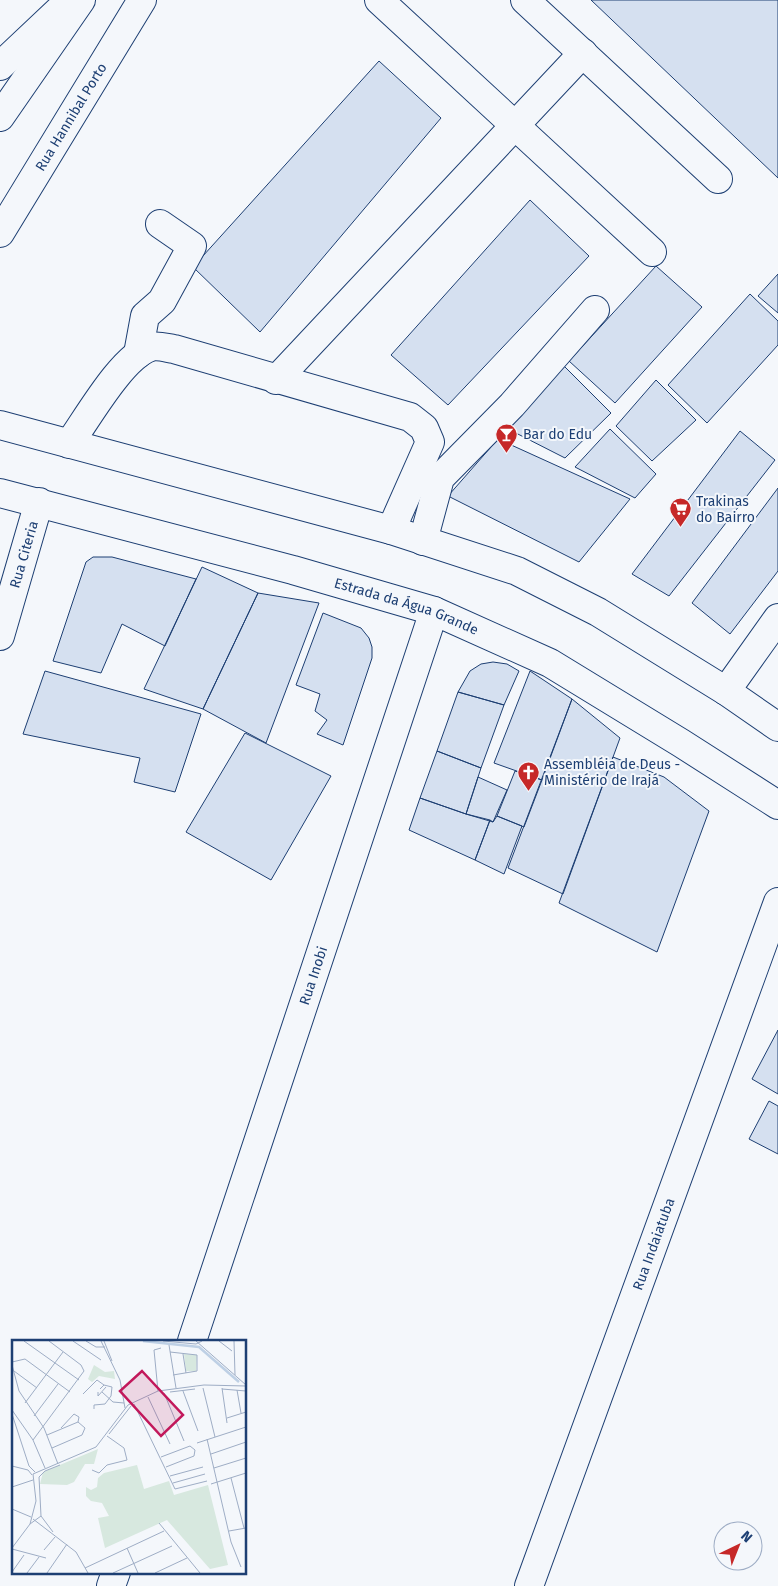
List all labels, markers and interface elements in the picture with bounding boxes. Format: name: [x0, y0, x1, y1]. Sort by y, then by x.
street label: Rua Hannibal Porto: [31, 60, 110, 174]
bar icon: Bar do Edu: [495, 422, 519, 453]
place label: Bar do Edu: [523, 426, 592, 443]
place label: Trakinas do Bairro: [696, 493, 755, 526]
supermarket icon: Trakinas do Bairro: [668, 497, 692, 528]
street label: Rua Citeria: [6, 519, 42, 590]
street label: Estrada da Água Grande: [332, 574, 481, 638]
place label: Assembléia de Deus - Ministério de Irajá: [544, 756, 680, 789]
church icon: Assembléia de Deus - Ministério de Irajá: [516, 760, 540, 791]
street label: Rua Inobi: [296, 944, 331, 1007]
street label: Rua Indaiatuba: [629, 1195, 678, 1292]
inset map: [12, 1340, 246, 1574]
north arrow: [713, 1521, 763, 1571]
text: N: [737, 1527, 756, 1546]

